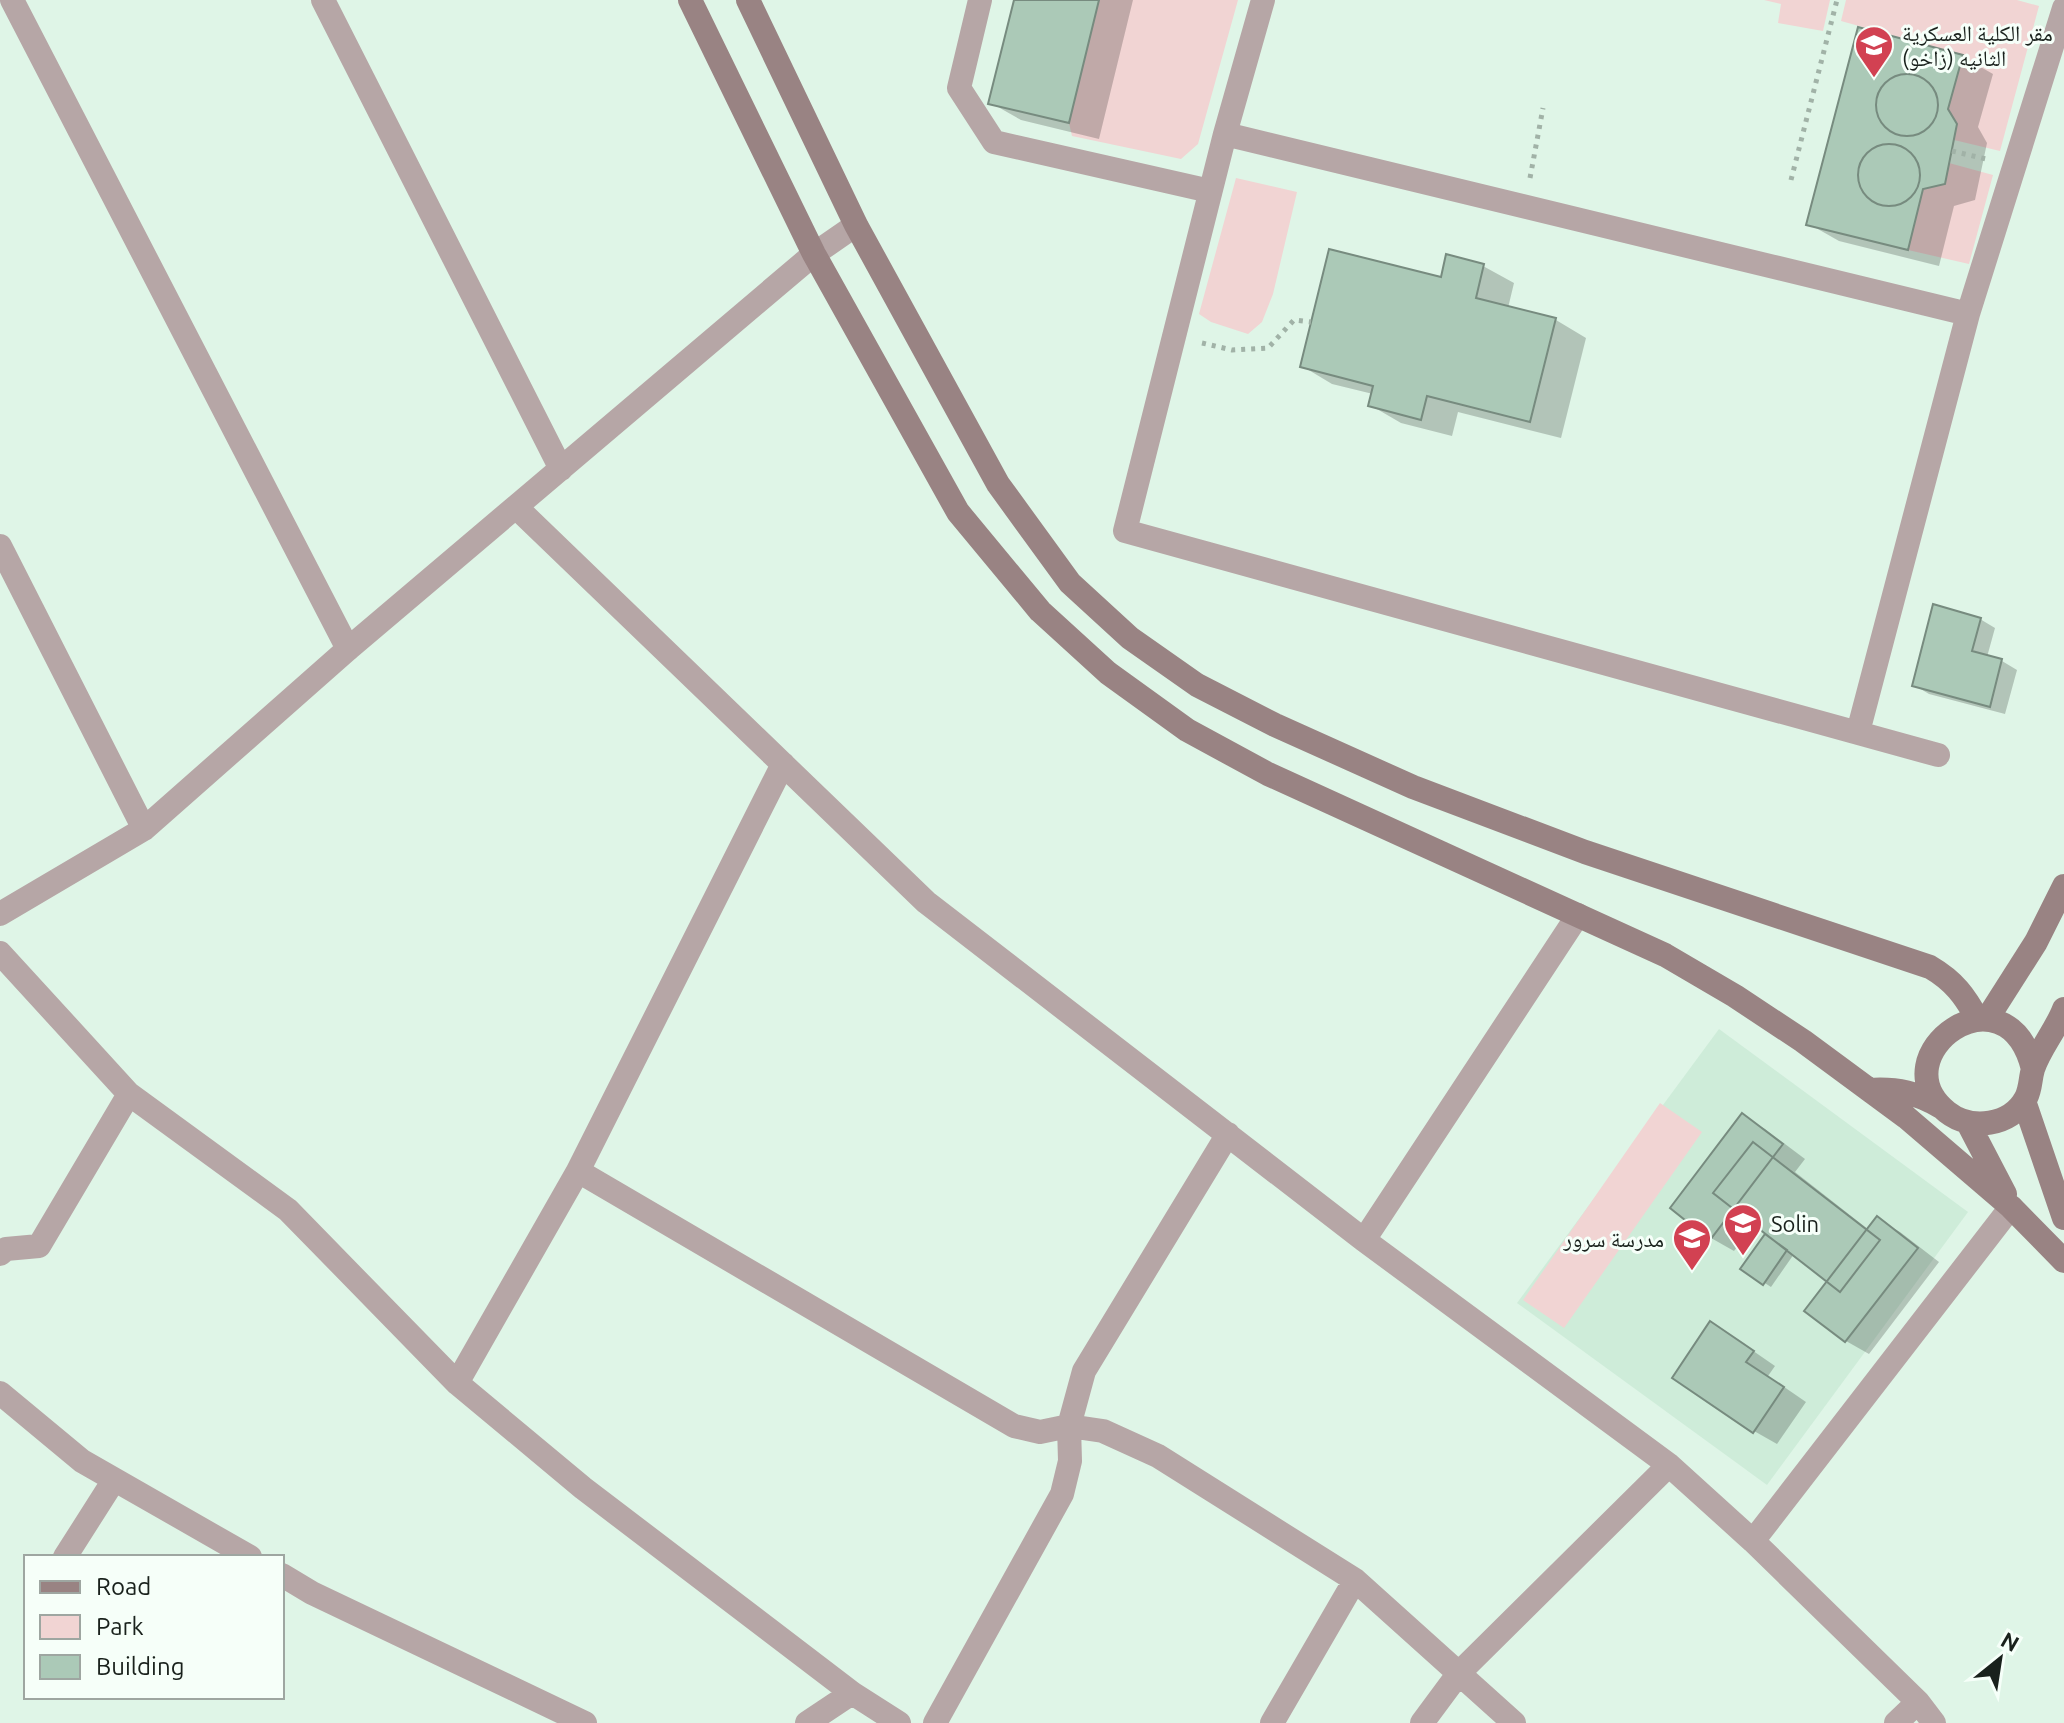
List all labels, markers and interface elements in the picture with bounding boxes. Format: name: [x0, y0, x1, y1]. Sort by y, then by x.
place label: مقر الكلية العسكرية الثانيه (زاخو): [1902, 20, 2053, 71]
school or university icon: مقر الكلية العسكرية الثانيه (زاخو): [1853, 24, 1895, 79]
school or university icon: Solin: [1722, 1202, 1764, 1257]
place label: Solin: [1771, 1211, 1819, 1236]
school or university icon: مدرسة سرور: [1671, 1217, 1713, 1272]
place label: مدرسة سرور: [1562, 1226, 1664, 1252]
legend: [24, 1555, 284, 1699]
text: Road: [96, 1573, 151, 1600]
text: Park: [96, 1613, 144, 1640]
north arrow: [1960, 1619, 2040, 1699]
text: N: [1997, 1626, 2024, 1656]
text: Building: [96, 1653, 184, 1680]

